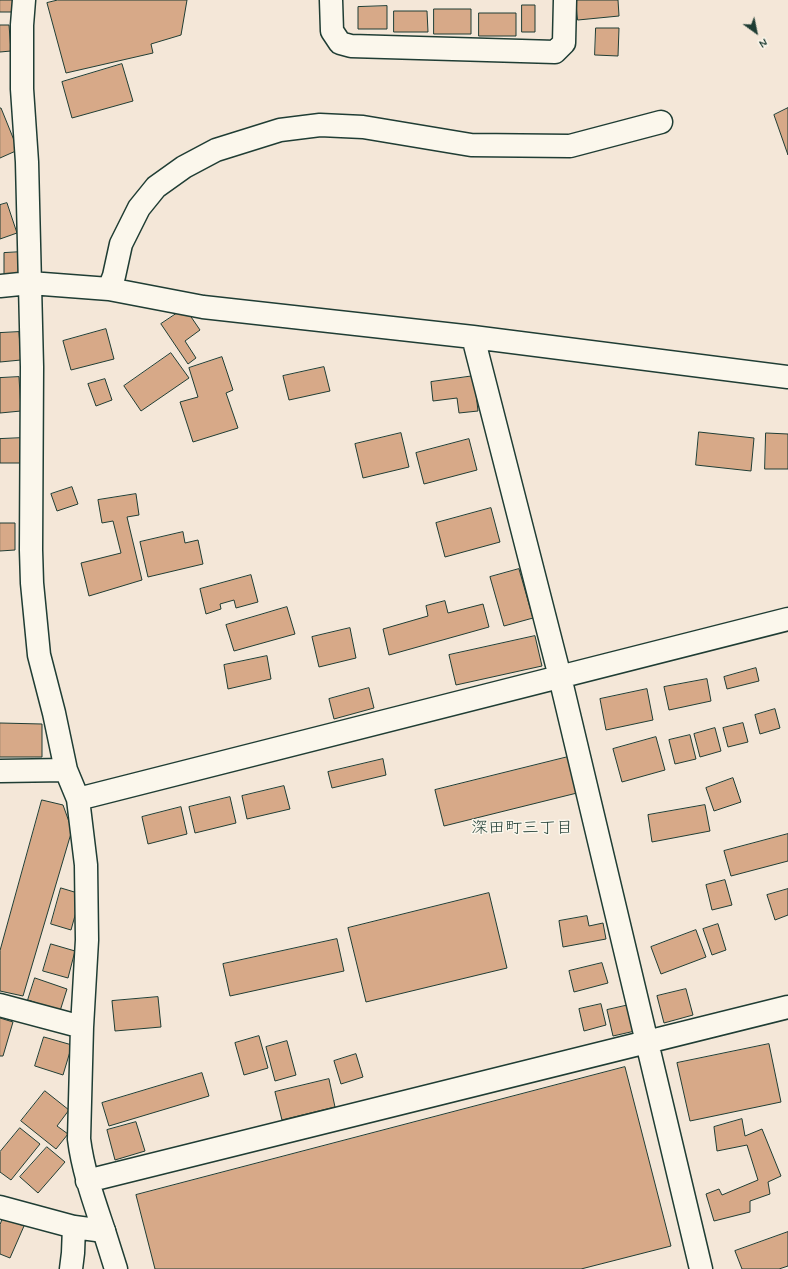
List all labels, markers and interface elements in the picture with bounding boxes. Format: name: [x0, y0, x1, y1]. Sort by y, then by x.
north arrow: [736, 12, 776, 52]
text: N: [756, 34, 769, 50]
district label: 深田町三丁目: [471, 819, 573, 839]

